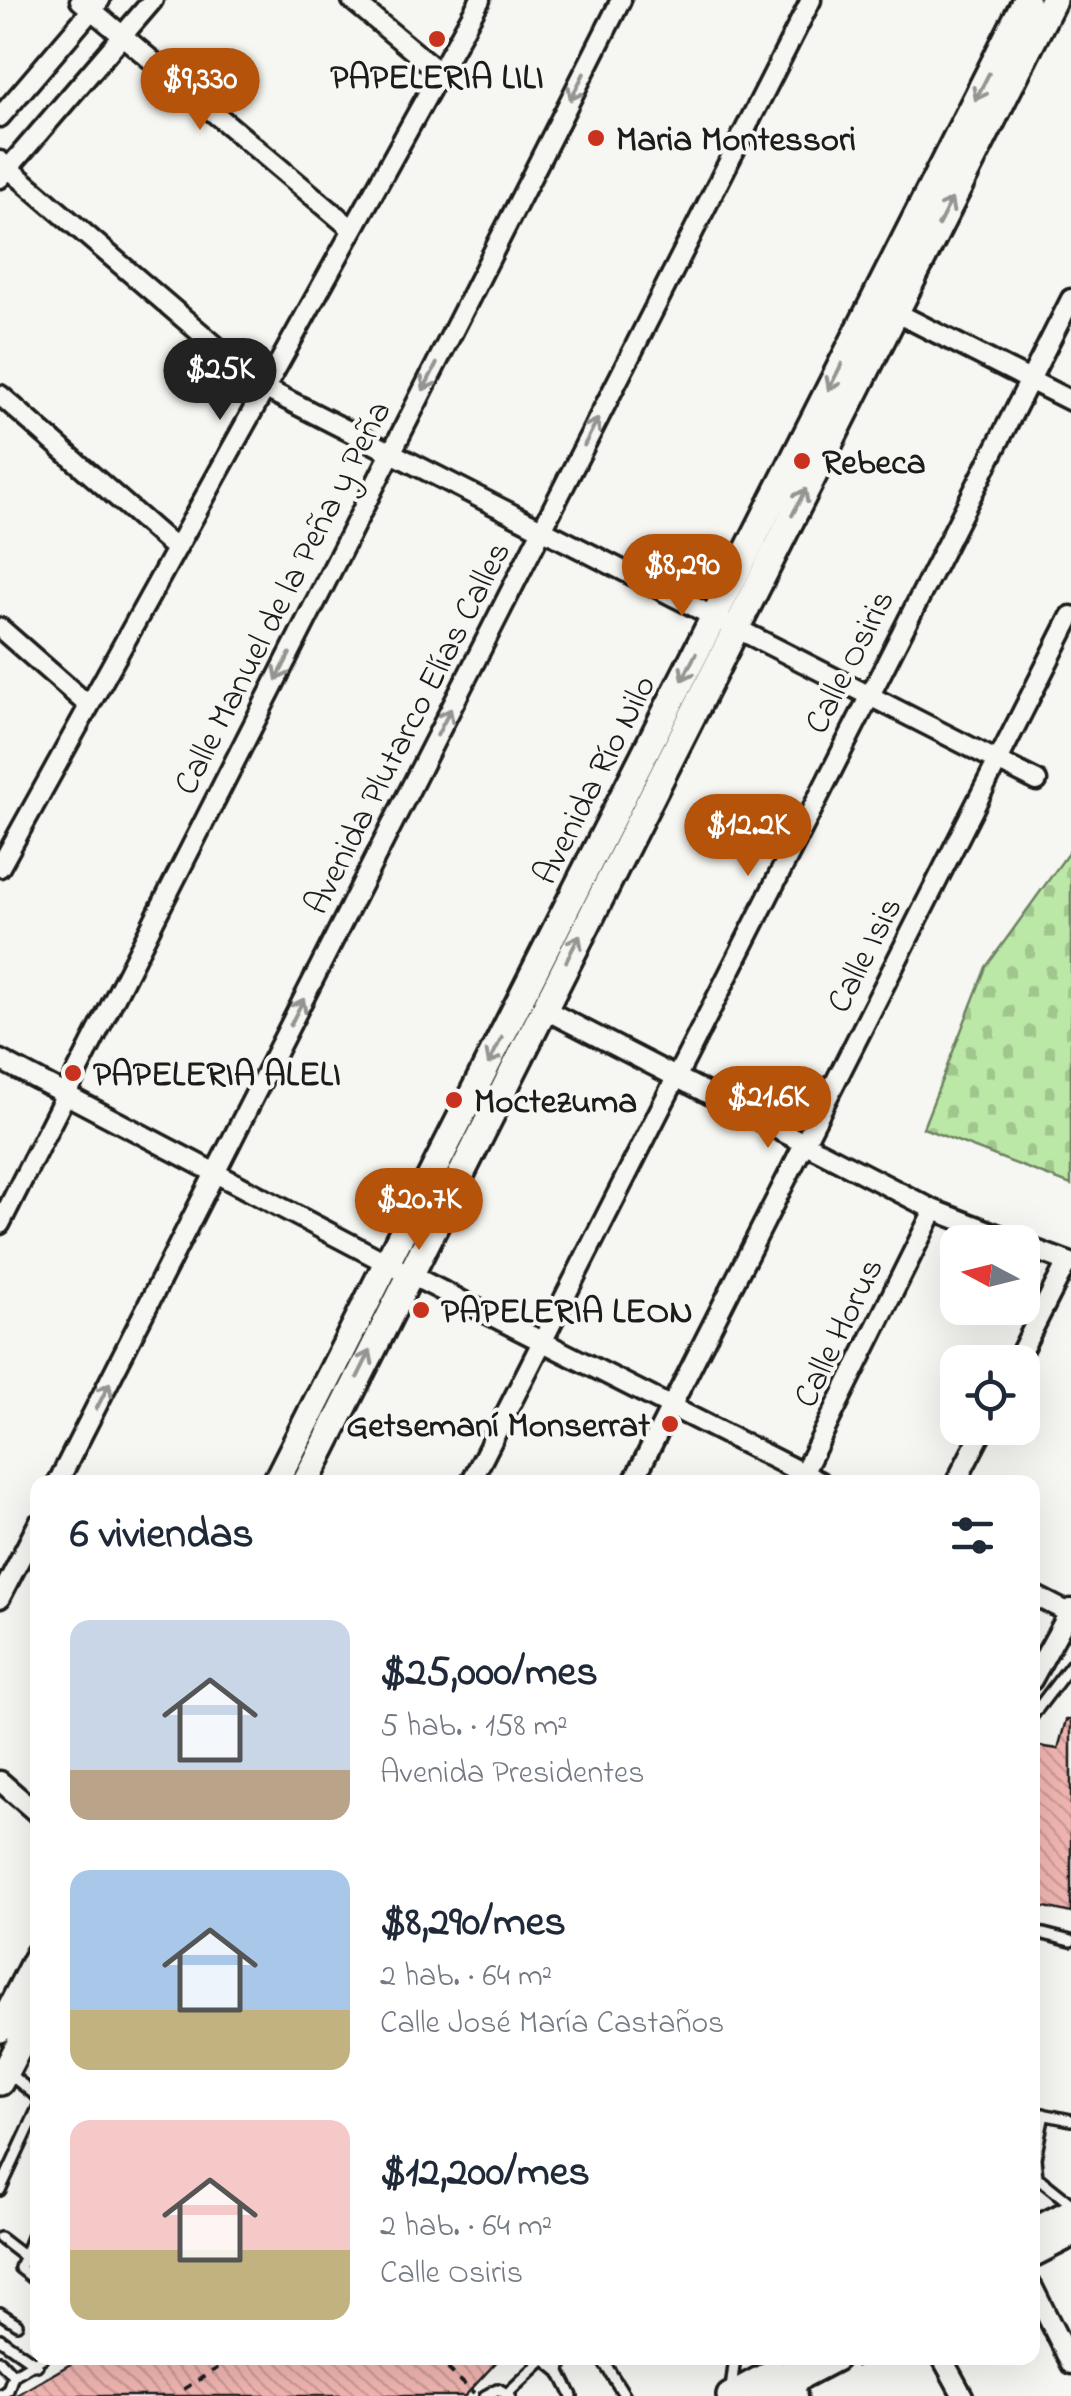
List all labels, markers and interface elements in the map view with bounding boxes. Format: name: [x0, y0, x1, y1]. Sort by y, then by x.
marker: PAPELERIA LILI: [426, 28, 448, 50]
pin: $9,330: [119, 48, 281, 133]
place label: PAPELERIA LILI: [330, 54, 544, 105]
text: $9,330: [163, 57, 237, 104]
one-way arrow: [567, 72, 586, 101]
one-way arrow: [972, 72, 991, 101]
place label: Maria Montessori: [616, 116, 856, 167]
marker: Maria Montessori: [585, 127, 607, 149]
one-way arrow: [936, 198, 955, 227]
pin: $25K: [161, 338, 279, 423]
text: $25K: [185, 347, 255, 394]
one-way arrow: [420, 361, 439, 391]
one-way arrow: [825, 362, 844, 391]
street label: Calle Manuel de la Peña y Peña: [162, 393, 406, 805]
one-way arrow: [582, 418, 601, 448]
place label: Rebeca: [822, 439, 926, 490]
marker: Rebeca: [791, 450, 813, 472]
one-way arrow: [790, 488, 809, 517]
street label: Avenida Plutarco Elías Calles: [293, 533, 526, 924]
pin: $8,290: [601, 534, 763, 619]
text: $8,290: [644, 543, 720, 590]
street label: Calle Osiris: [793, 581, 909, 744]
one-way arrow: [273, 651, 292, 681]
one-way arrow: [679, 652, 698, 681]
street label: Avenida Río Nilo: [521, 667, 671, 894]
one-way arrow: [435, 708, 454, 738]
pin: $12.2K: [667, 794, 829, 879]
text: $12.2K: [706, 803, 790, 850]
street label: Calle Isis: [815, 889, 917, 1023]
one-way arrow: [564, 934, 583, 963]
one-way arrow: [288, 998, 307, 1028]
one-way arrow: [485, 1035, 504, 1065]
place label: PAPELERIA ALELI: [93, 1051, 341, 1102]
marker: PAPELERIA ALELI: [62, 1062, 84, 1084]
pin: $21.6K: [687, 1066, 849, 1151]
text: $21.6K: [727, 1075, 809, 1122]
place label: Moctezuma: [474, 1078, 637, 1129]
marker: Moctezuma: [443, 1089, 465, 1111]
pin: $20.7K: [338, 1168, 500, 1253]
text: $20.7K: [377, 1177, 461, 1224]
north arrow: [940, 1225, 1040, 1325]
map controls: [940, 1225, 1040, 1445]
street label: Calle Horus: [782, 1250, 898, 1417]
place label: PAPELERIA LEON: [441, 1288, 693, 1339]
marker: PAPELERIA LEON: [410, 1299, 432, 1321]
button: locate: [940, 1345, 1040, 1445]
one-way arrow: [355, 1349, 374, 1379]
one-way arrow: [94, 1381, 113, 1411]
place label: Getsemaní Monserrat: [346, 1402, 650, 1453]
marker: Getsemaní Monserrat: [659, 1413, 681, 1435]
text: 6 viviendas: [70, 1505, 254, 1566]
icon: filters: [945, 1508, 1000, 1563]
text: $25,000/mes: [380, 1643, 598, 1704]
icon: home: [150, 1660, 270, 1780]
text: 5 hab. · 158 m²: [380, 1704, 568, 1751]
text: Avenida Presidentes: [380, 1751, 645, 1798]
text: $8,290/mes: [380, 1893, 566, 1954]
icon: home: [150, 1910, 270, 2030]
text: 2 hab. · 64 m²: [380, 1954, 552, 2001]
text: Calle José María Castaños: [380, 2001, 724, 2048]
text: $12,200/mes: [380, 2143, 590, 2204]
icon: home: [150, 2160, 270, 2280]
text: 2 hab. · 64 m²: [380, 2204, 552, 2251]
text: Calle Osiris: [380, 2251, 523, 2298]

